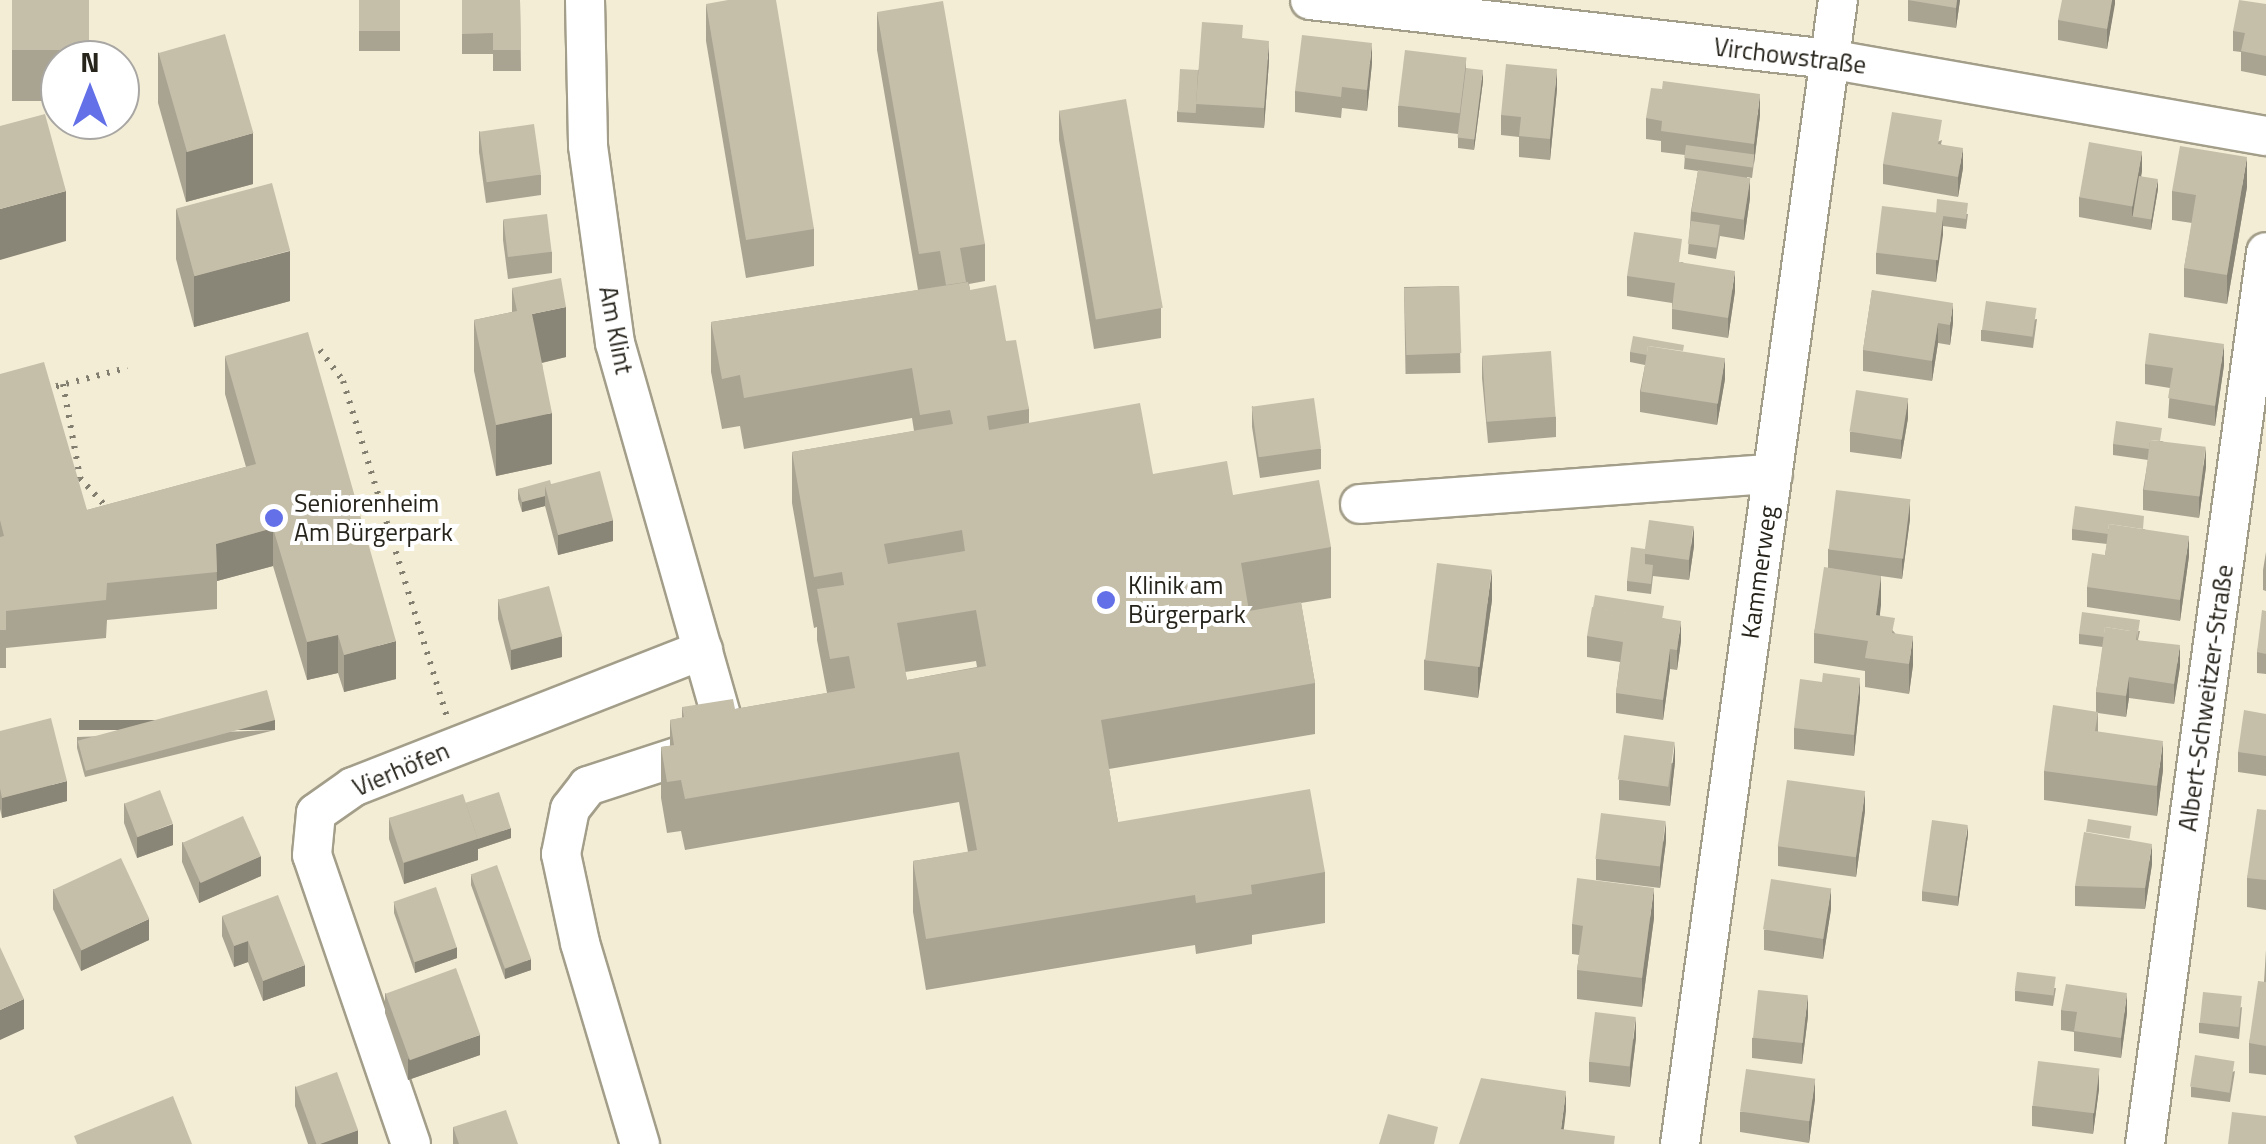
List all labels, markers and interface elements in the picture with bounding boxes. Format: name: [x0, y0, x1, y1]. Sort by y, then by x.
street label: Virchowstraße: [1712, 32, 1868, 80]
north arrow: [40, 40, 140, 140]
text: N: [80, 40, 100, 83]
street label: Am Klint: [593, 284, 639, 376]
place label: Seniorenheim Am Bürgerpark: [294, 489, 453, 548]
street label: Kammerweg: [1735, 503, 1783, 641]
marker: Seniorenheim Am Bürgerpark: [263, 507, 285, 529]
street label: Albert-Schweitzer-Straße: [2172, 563, 2240, 833]
place label: Klinik am Bürgerpark: [1128, 571, 1246, 630]
marker: Klinik am Bürgerpark: [1093, 587, 1119, 613]
street label: Vierhöfen: [348, 735, 454, 803]

